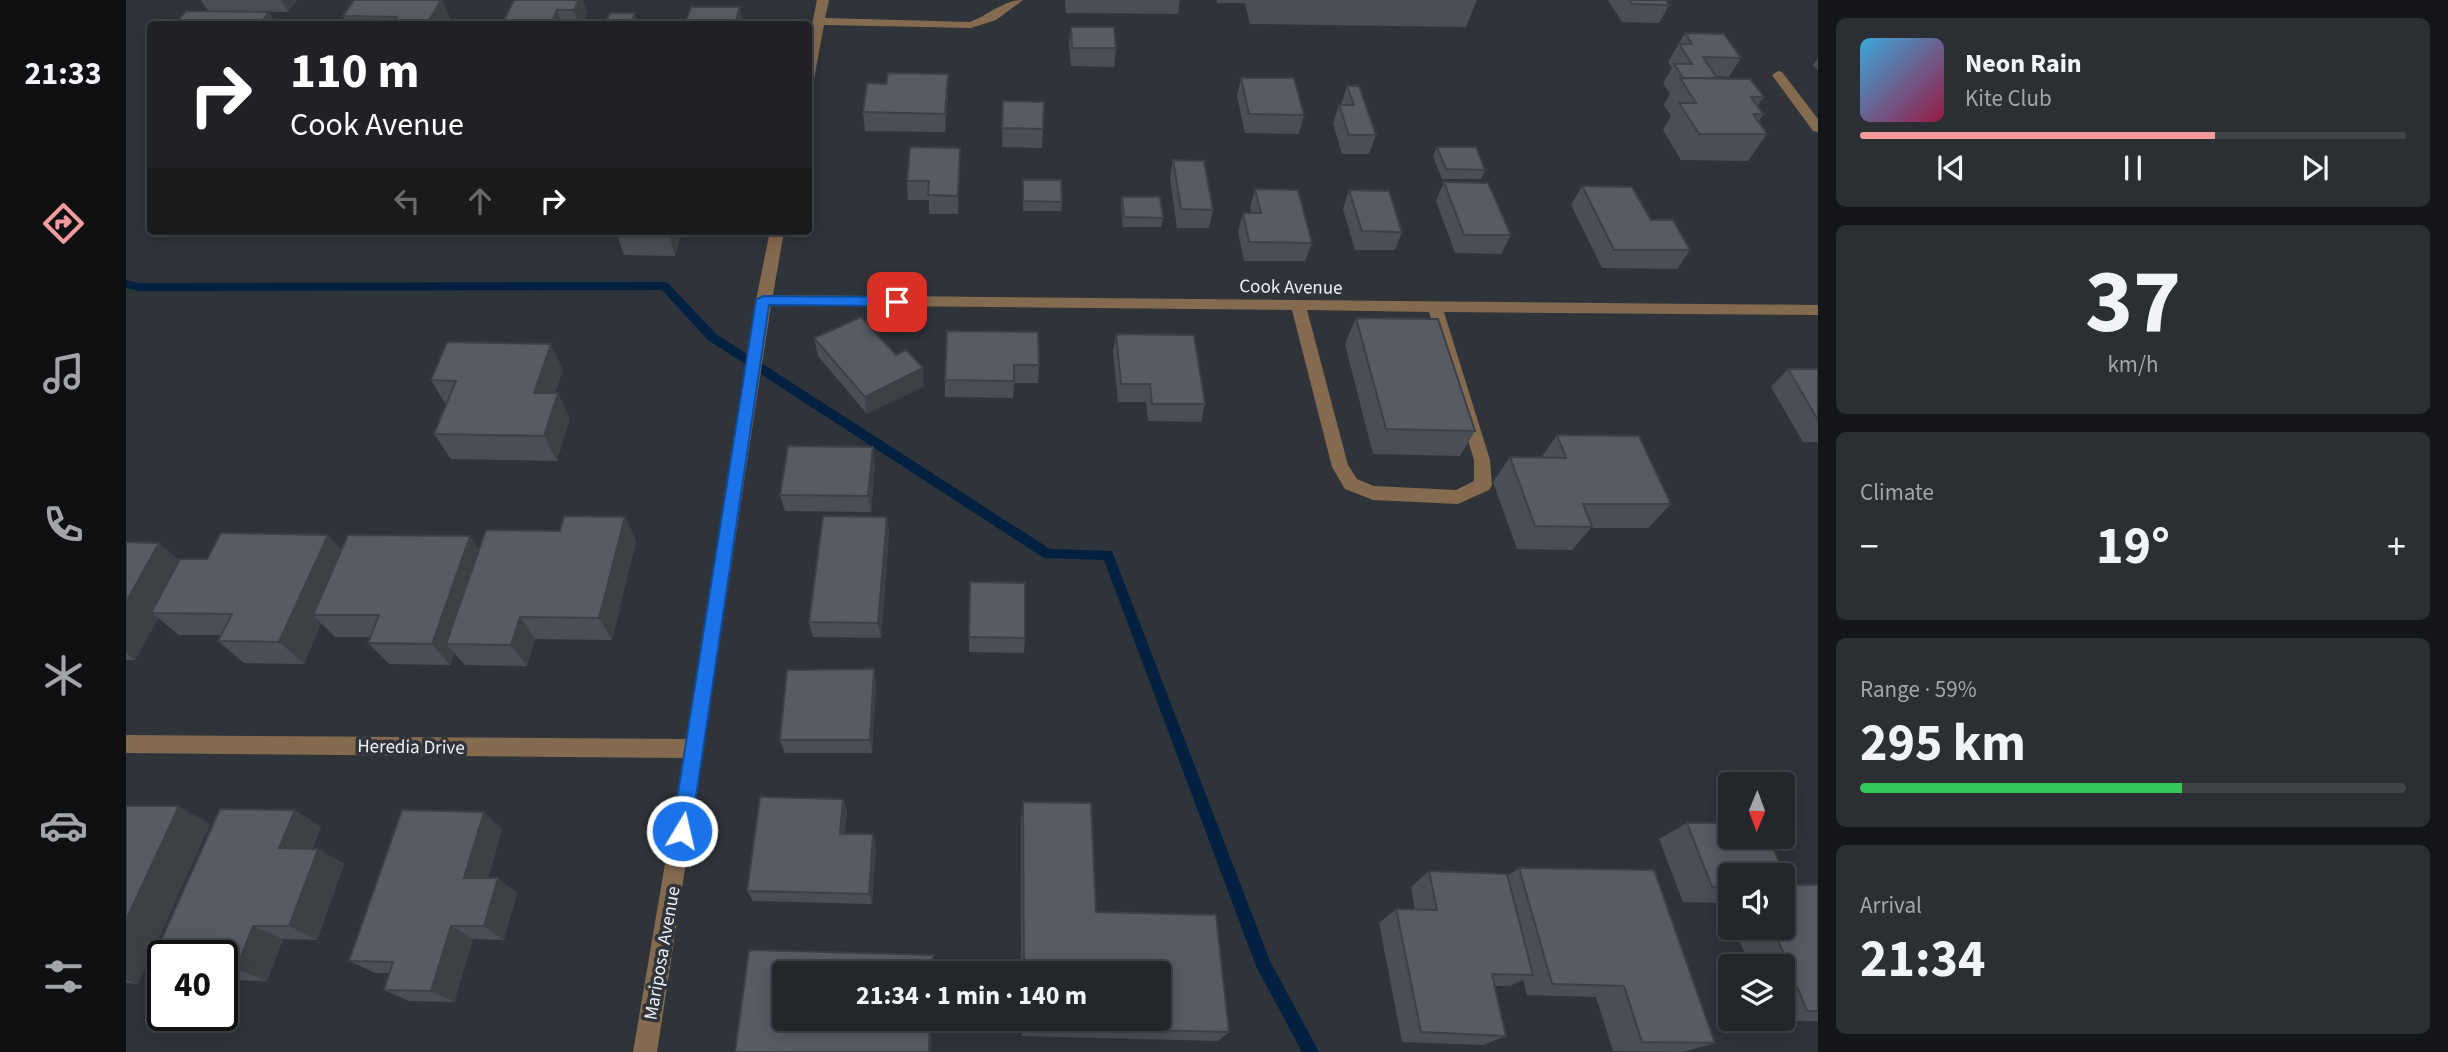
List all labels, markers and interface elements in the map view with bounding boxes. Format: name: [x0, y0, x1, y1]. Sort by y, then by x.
text: 110 m: [290, 37, 419, 107]
text: Neon Rain: [1965, 45, 2082, 82]
icon: right: [175, 49, 266, 140]
text: 21:33: [24, 51, 102, 97]
text: Kite Club: [1965, 82, 2052, 115]
text: Cook Avenue: [290, 102, 464, 148]
icon: previous: [1932, 149, 1970, 187]
icon: pause: [2114, 149, 2152, 187]
icon: next: [2296, 149, 2334, 187]
icon: left: [388, 182, 426, 220]
icon: ahead: [461, 182, 499, 220]
icon: right: [534, 182, 572, 220]
icon: directions: [39, 199, 88, 248]
text: 37: [2085, 238, 2181, 367]
pin: [867, 272, 927, 332]
street label: Cook Avenue: [1239, 273, 1343, 302]
icon: arrive: [878, 283, 916, 321]
text: km/h: [2107, 348, 2159, 381]
icon: music: [39, 349, 88, 398]
text: Climate: [1860, 476, 1934, 509]
icon: phone: [39, 500, 88, 549]
text: 19°: [2096, 510, 2170, 584]
text: −: [1860, 520, 1879, 574]
text: +: [2387, 520, 2406, 574]
icon: climate: [39, 651, 88, 700]
text: Range · 59%: [1860, 673, 1977, 706]
text: 295 km: [1860, 707, 2026, 781]
street label: Heredia Drive: [357, 733, 465, 762]
north arrow: [1718, 772, 1796, 849]
map controls: [1718, 772, 1795, 1031]
position arrow: [645, 794, 719, 868]
icon: car: [39, 801, 88, 850]
button: sound: [1718, 863, 1795, 940]
street label: Mariposa Avenue: [637, 884, 688, 1022]
text: Arrival: [1860, 889, 1922, 922]
text: 21:34: [1860, 923, 1985, 997]
speed limit sign: 40: [147, 940, 238, 1031]
icon: filters: [39, 952, 88, 1001]
button: layers: [1718, 954, 1795, 1031]
text: 21:34 · 1 min · 140 m: [856, 977, 1087, 1014]

